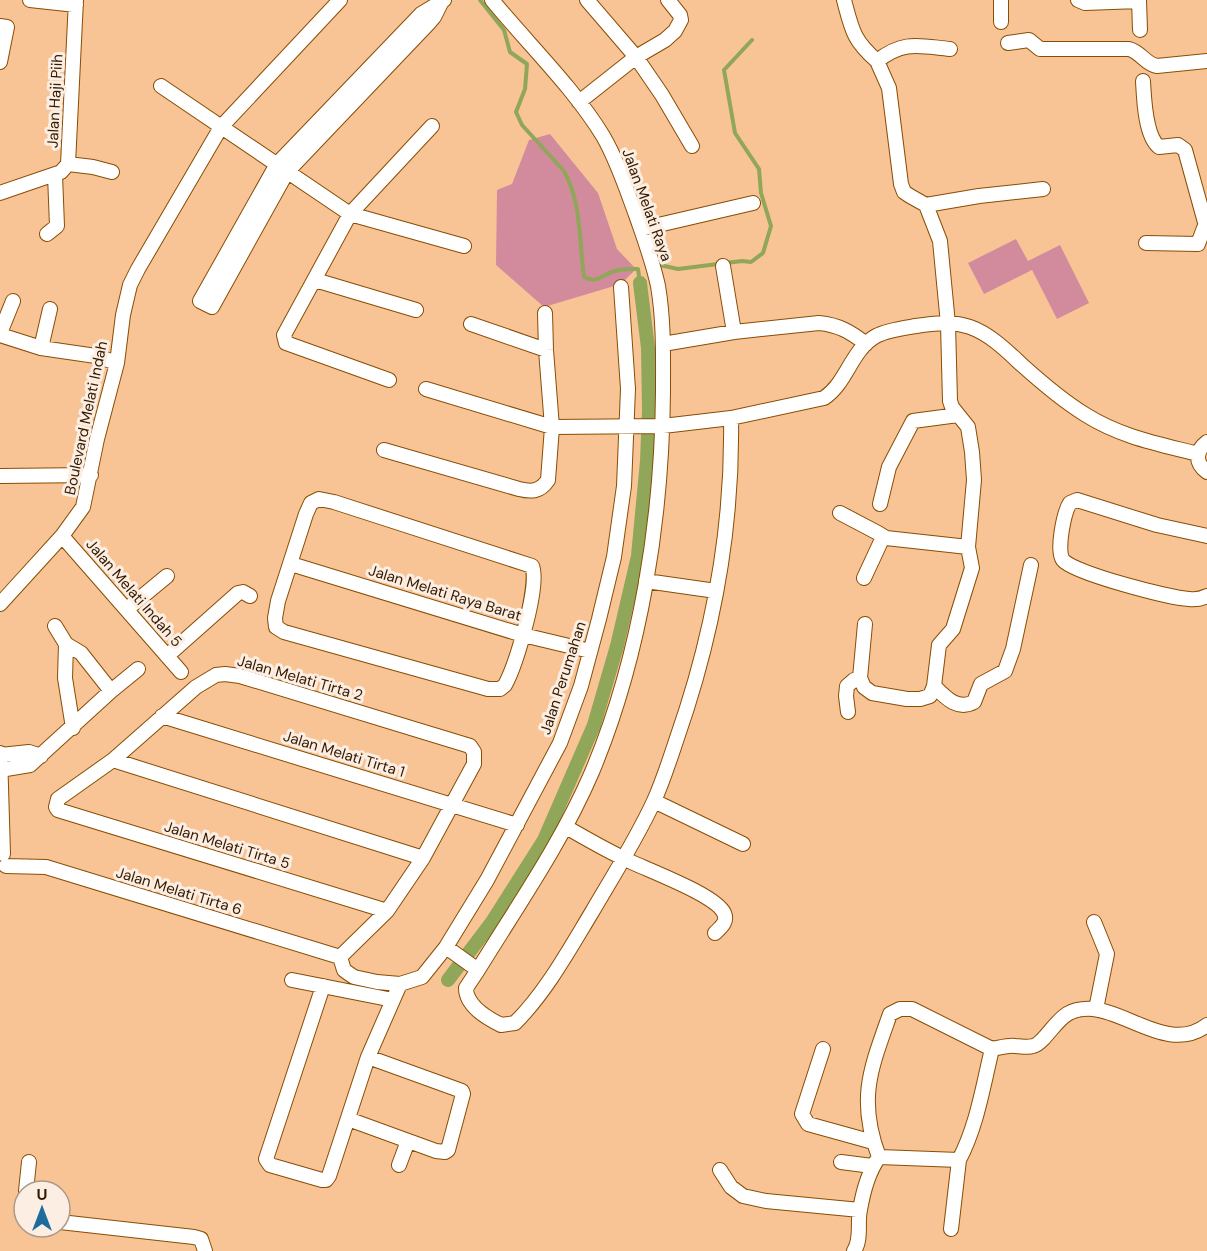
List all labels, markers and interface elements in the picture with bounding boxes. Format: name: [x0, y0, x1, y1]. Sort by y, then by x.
street label: Jalan Haji Piih: [43, 54, 67, 148]
street label: Jalan Melati Raya: [617, 146, 677, 264]
street label: Boulevard Melati Indah: [60, 339, 112, 497]
street label: Jalan Melati Indah 5: [81, 535, 187, 651]
street label: Jalan Melati Raya Barat: [366, 560, 524, 626]
street label: Jalan Perumahan: [535, 619, 591, 737]
street label: Jalan Melati Tirta 2: [235, 650, 365, 706]
street label: Jalan Melati Tirta 1: [281, 726, 407, 782]
street label: Jalan Melati Tirta 5: [162, 816, 292, 874]
street label: Jalan Melati Tirta 6: [114, 862, 244, 920]
north arrow: [12, 1179, 72, 1239]
text: U: [37, 1184, 47, 1205]

